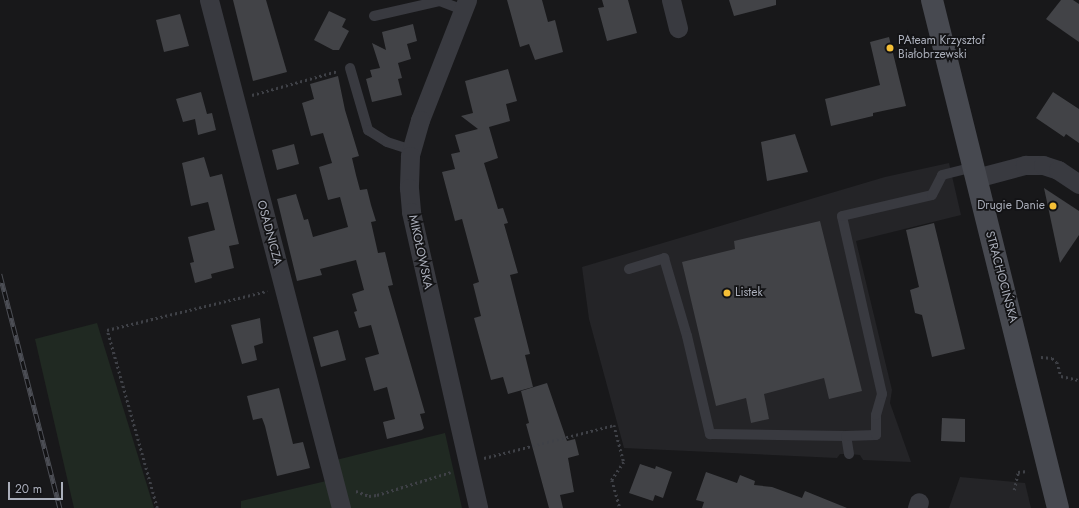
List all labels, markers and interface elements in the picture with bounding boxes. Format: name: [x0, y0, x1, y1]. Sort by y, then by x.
place label: PAteam Krzysztof Białobrzewski: [898, 34, 985, 62]
marker: PAteam Krzysztof Białobrzewski: [885, 43, 895, 53]
street label: OSADNICZA: [253, 199, 285, 267]
place label: Drugie Danie: [977, 199, 1045, 213]
marker: Drugie Danie: [1048, 201, 1058, 211]
street label: MIKOŁOWSKA: [405, 214, 435, 290]
street label: STRACHOCIŃSKA: [982, 230, 1020, 324]
place label: Listek: [735, 286, 763, 300]
marker: Listek: [722, 288, 732, 298]
scale bar: [10, 474, 65, 500]
text: 20 m: [15, 480, 42, 498]

